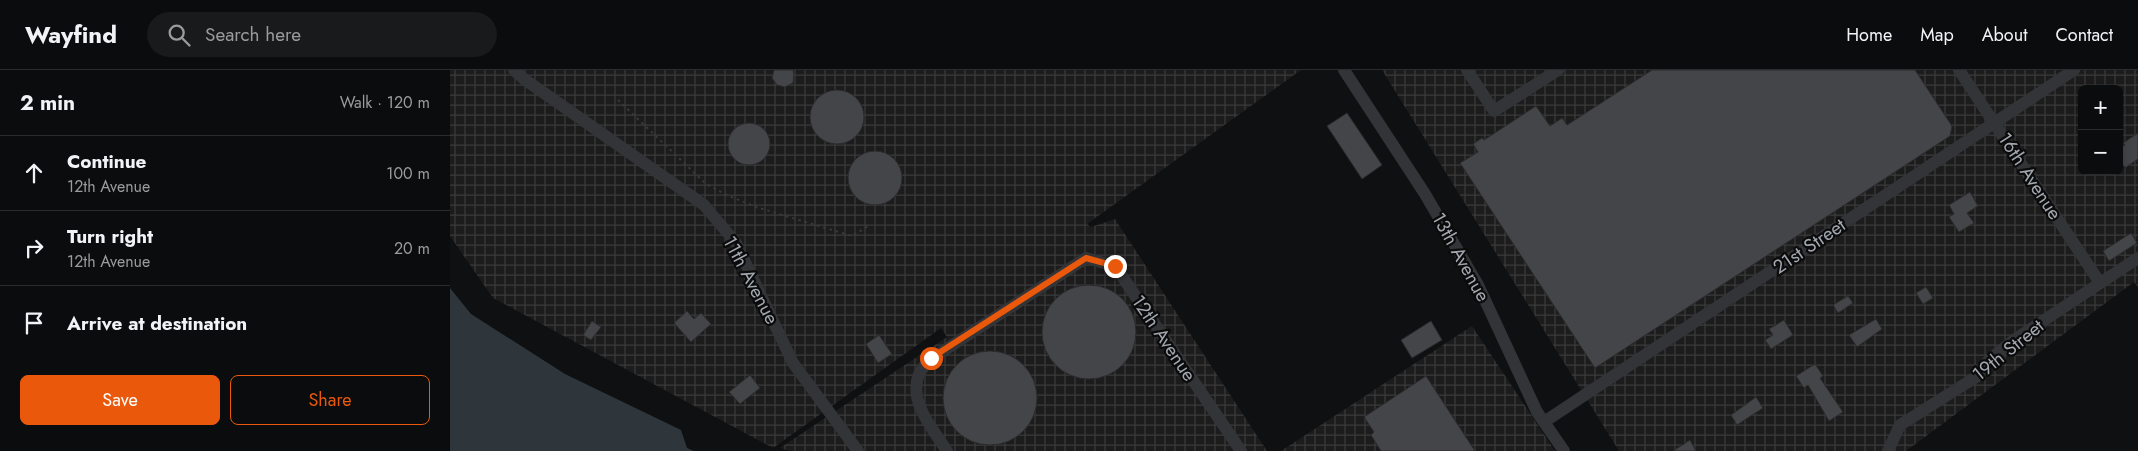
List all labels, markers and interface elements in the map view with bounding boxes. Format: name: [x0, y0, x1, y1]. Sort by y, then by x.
search box: [147, 12, 497, 57]
text: Wayfind: [25, 17, 117, 52]
icon: search: [165, 21, 193, 49]
text: Search here: [205, 21, 301, 48]
text: Home: [1846, 22, 1892, 48]
text: Map: [1920, 22, 1954, 48]
text: About: [1982, 22, 2027, 48]
text: Contact: [2055, 22, 2113, 48]
map controls: [2078, 85, 2123, 175]
button: +: [2078, 85, 2123, 130]
text: 2 min: [20, 88, 75, 118]
text: Walk · 120 m: [340, 91, 430, 114]
street label: 16th Avenue: [1992, 127, 2068, 225]
button: −: [2078, 130, 2123, 175]
text: Continue: [67, 148, 146, 175]
icon: ahead: [20, 159, 48, 187]
text: 100 m: [386, 162, 430, 185]
text: 12th Avenue: [67, 175, 150, 198]
street label: 13th Avenue: [1425, 207, 1497, 307]
street label: 21st Street: [1767, 211, 1851, 280]
text: Turn right: [67, 223, 153, 250]
street label: 11th Avenue: [716, 231, 786, 329]
icon: right: [20, 234, 48, 262]
text: 20 m: [394, 237, 430, 260]
text: 12th Avenue: [67, 250, 150, 273]
route end: [1104, 255, 1127, 278]
street label: 12th Avenue: [1125, 289, 1203, 387]
icon: arrive: [20, 309, 48, 337]
text: Arrive at destination: [67, 310, 247, 337]
street label: 19th Street: [1966, 312, 2050, 387]
route start: [920, 347, 943, 370]
button: Save: [20, 375, 220, 425]
button: Share: [230, 375, 430, 425]

